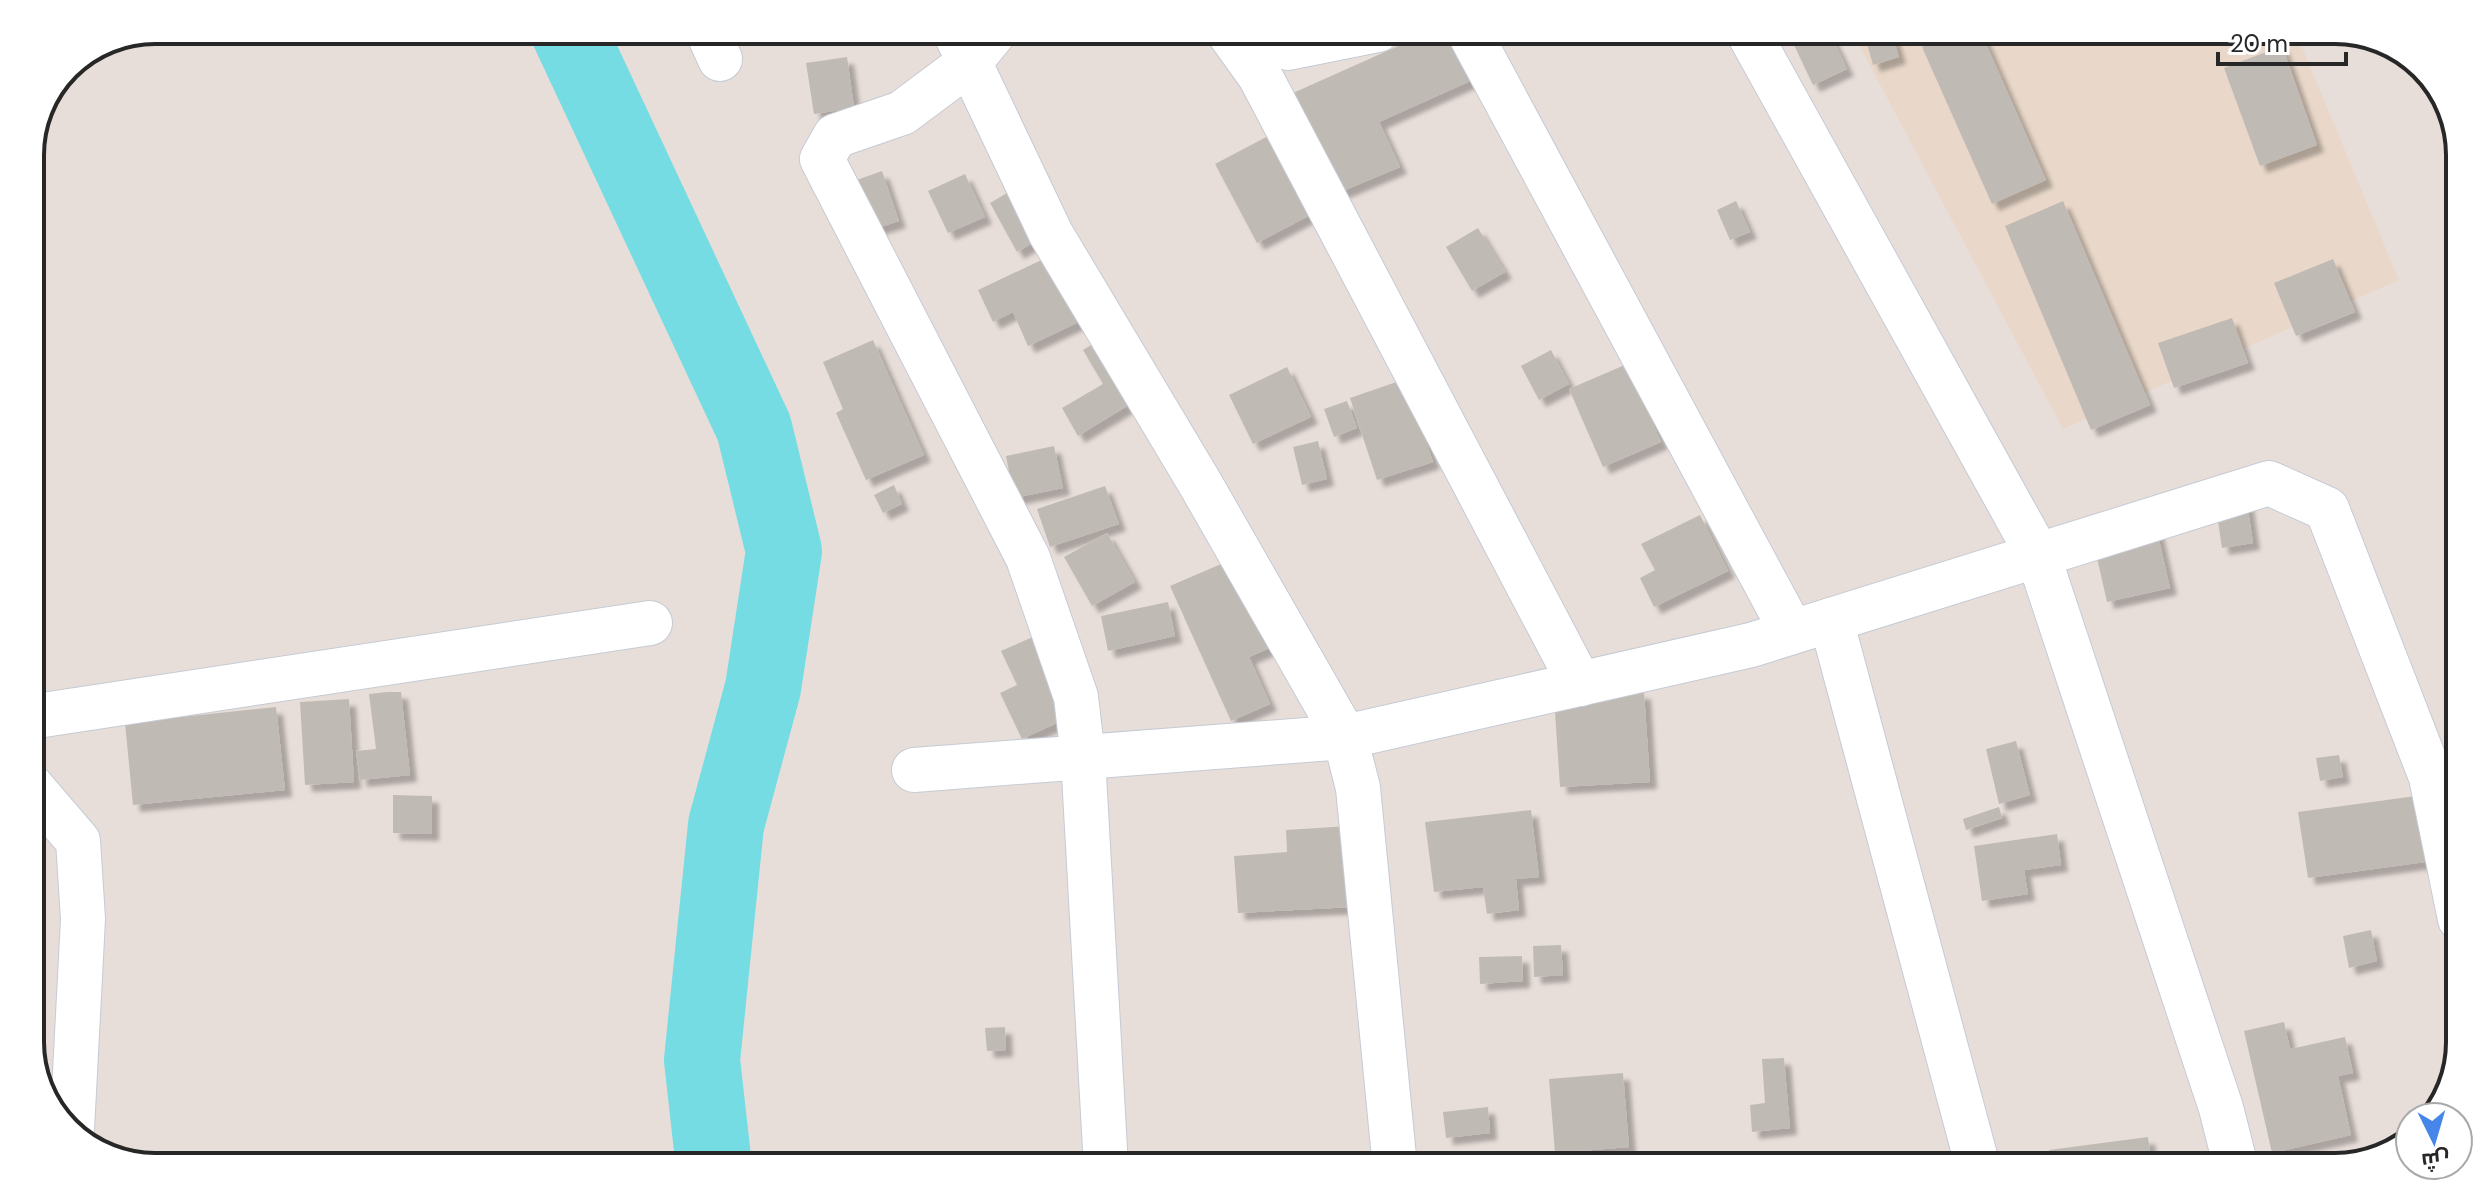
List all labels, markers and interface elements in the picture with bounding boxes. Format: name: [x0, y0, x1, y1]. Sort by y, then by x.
scale bar: [2218, 16, 2346, 66]
text: 20 m: [2230, 28, 2288, 59]
north arrow: [2394, 1101, 2474, 1181]
text: ش: [2420, 1145, 2451, 1176]

